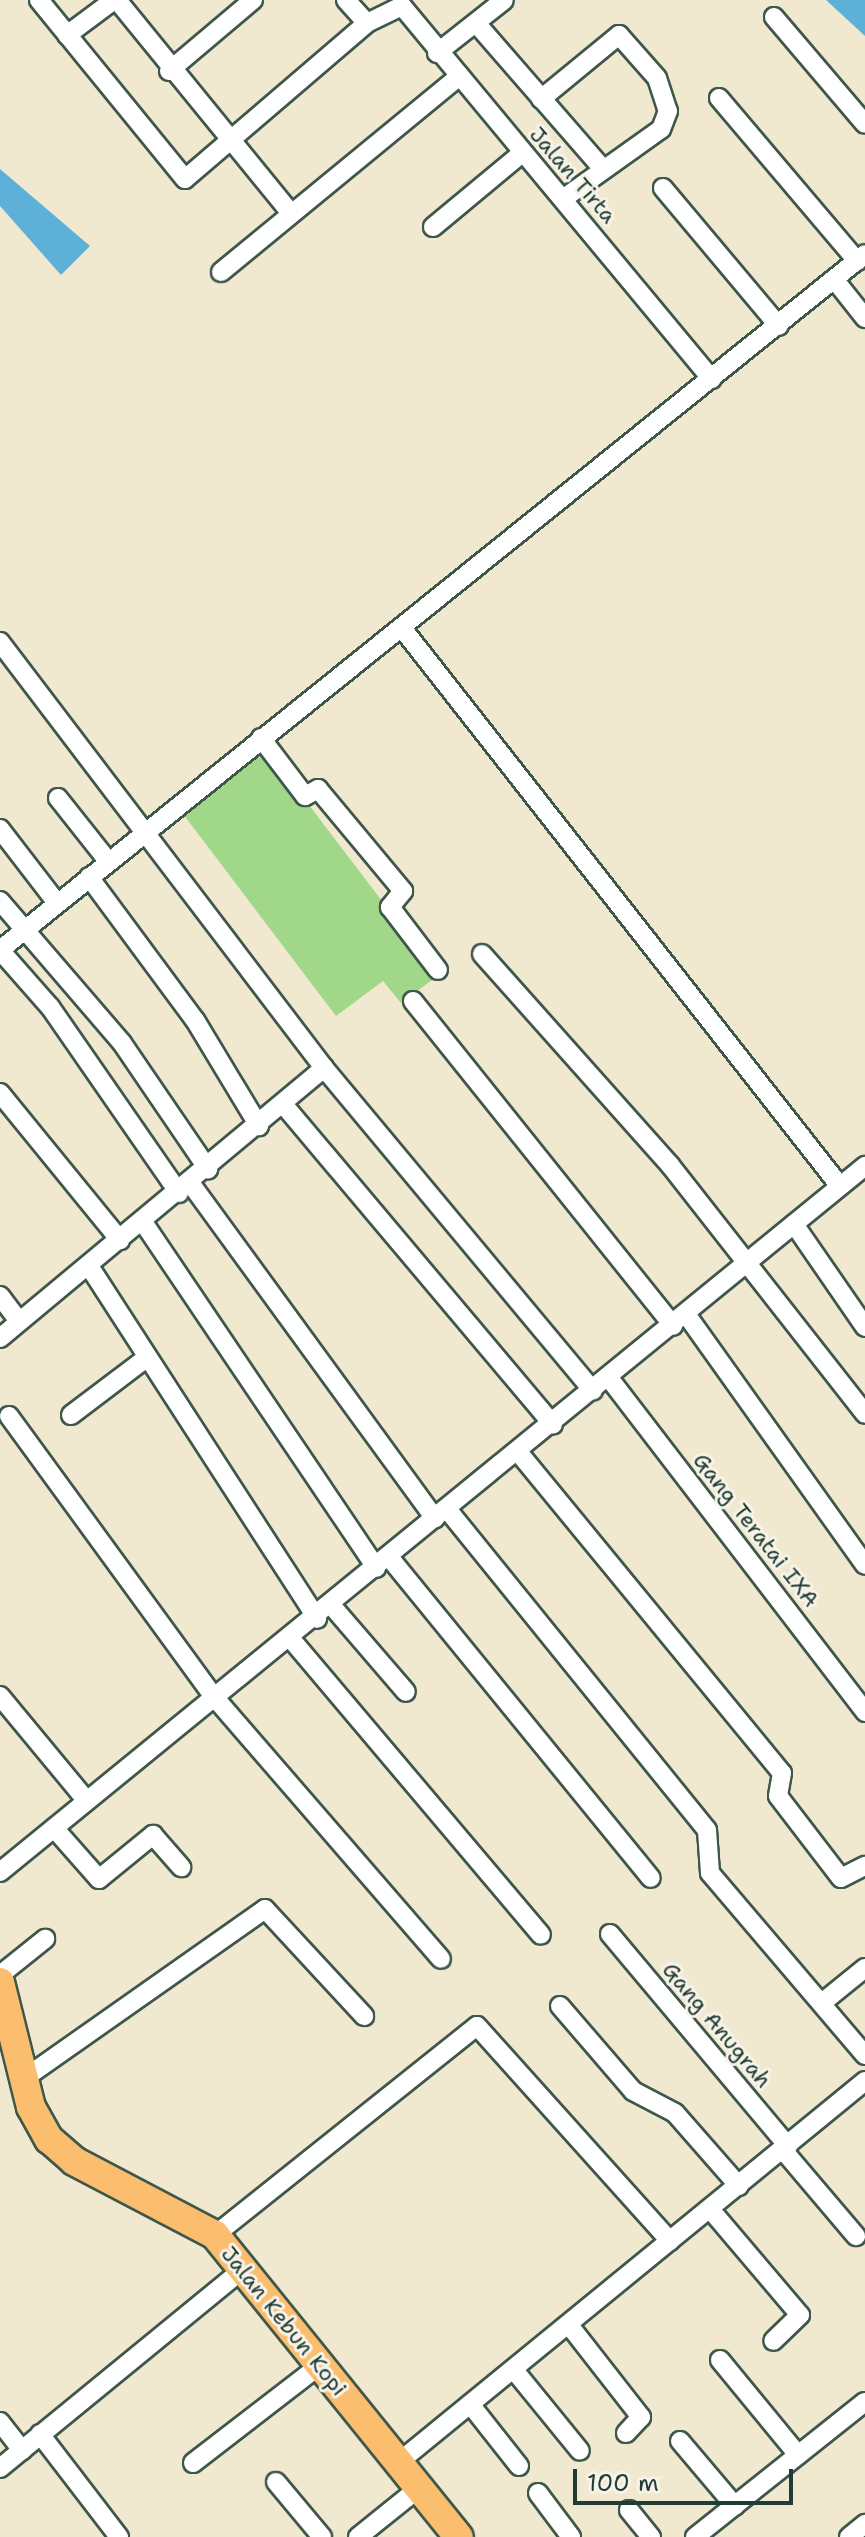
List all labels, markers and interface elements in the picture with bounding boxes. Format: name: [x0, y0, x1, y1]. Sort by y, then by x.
street label: Jalan Tirta: [524, 121, 622, 229]
street label: Gang Teratai IXA: [688, 1448, 824, 1612]
street label: Gang Anugrah: [657, 1957, 777, 2093]
street label: Jalan Kebun Kopi: [216, 2241, 352, 2401]
scale bar: [577, 2453, 797, 2503]
text: 100 m: [587, 2467, 659, 2499]

